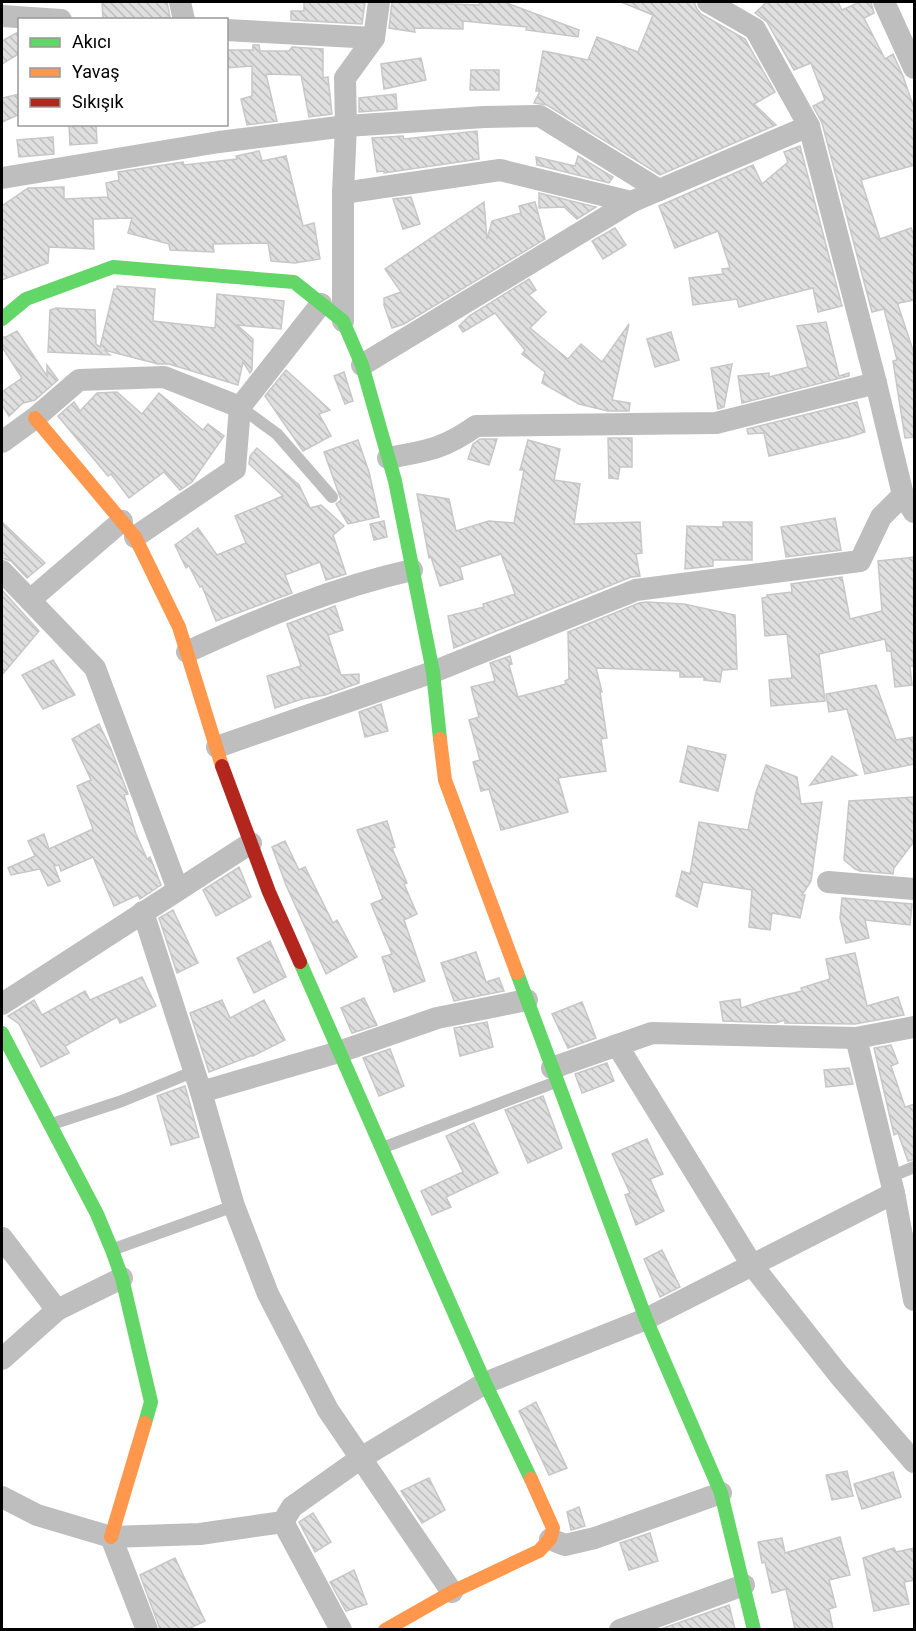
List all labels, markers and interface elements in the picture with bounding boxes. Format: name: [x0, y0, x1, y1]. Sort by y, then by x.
legend: [18, 18, 228, 126]
text: Akıcı: [72, 31, 111, 52]
text: Yavaş: [72, 61, 120, 82]
text: Sıkışık: [72, 91, 124, 112]

